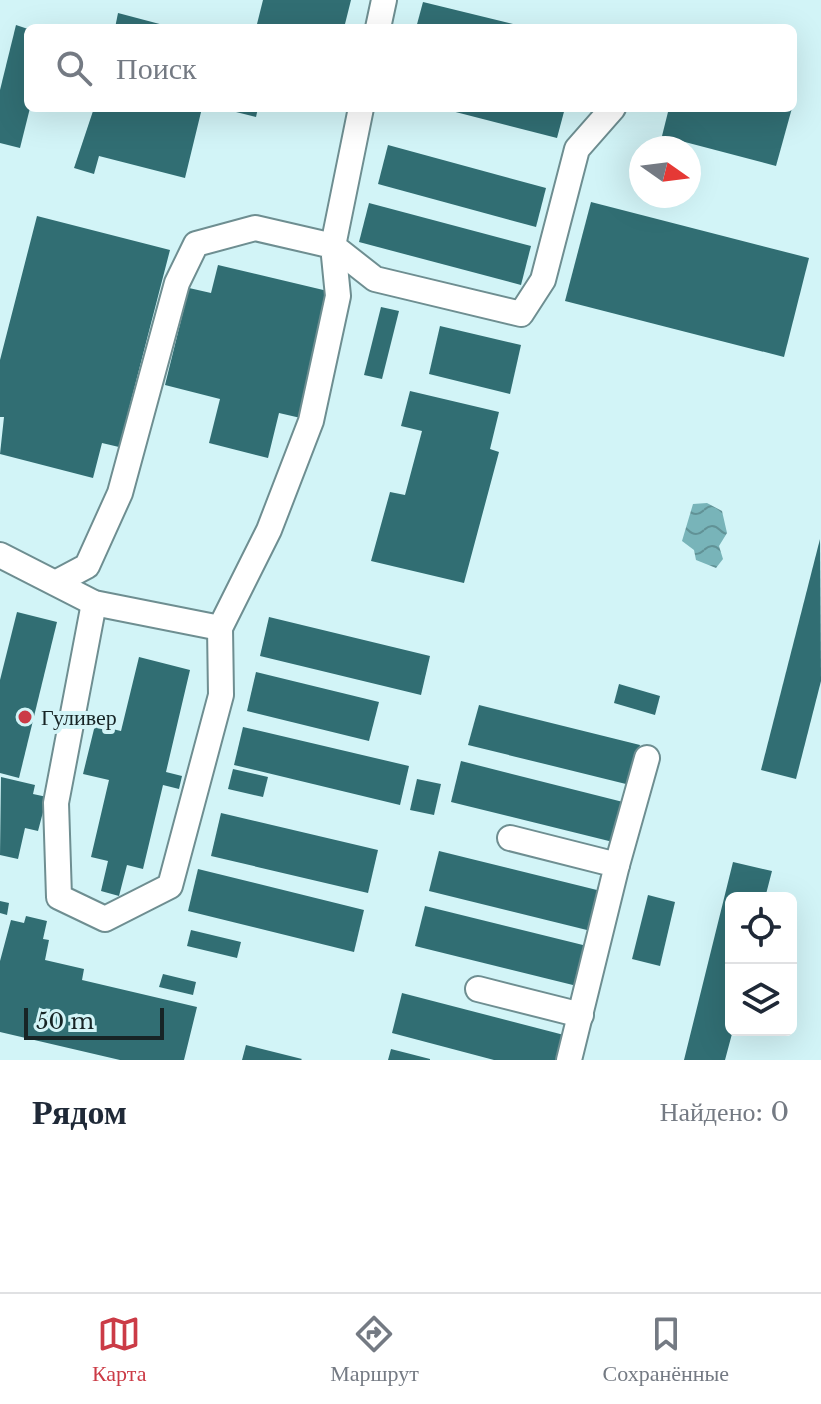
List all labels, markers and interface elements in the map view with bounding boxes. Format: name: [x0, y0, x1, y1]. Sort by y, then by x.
search box: [24, 24, 797, 112]
icon: search: [52, 46, 96, 90]
text: Поиск: [116, 50, 197, 87]
north arrow: [629, 136, 701, 208]
place label: Гуливер: [41, 704, 117, 731]
marker: Гуливер: [16, 708, 34, 726]
map controls: [725, 892, 797, 1036]
button: locate: [725, 892, 797, 964]
button: layers: [725, 964, 797, 1036]
scale bar: [24, 1004, 164, 1040]
text: 50 m: [36, 1008, 94, 1035]
text: Рядом: [32, 1091, 127, 1133]
text: Найдено: 0: [660, 1096, 789, 1128]
tab: Карта: [92, 1312, 146, 1387]
tab: Маршрут: [330, 1312, 419, 1387]
tab: Сохранённые: [603, 1312, 729, 1387]

